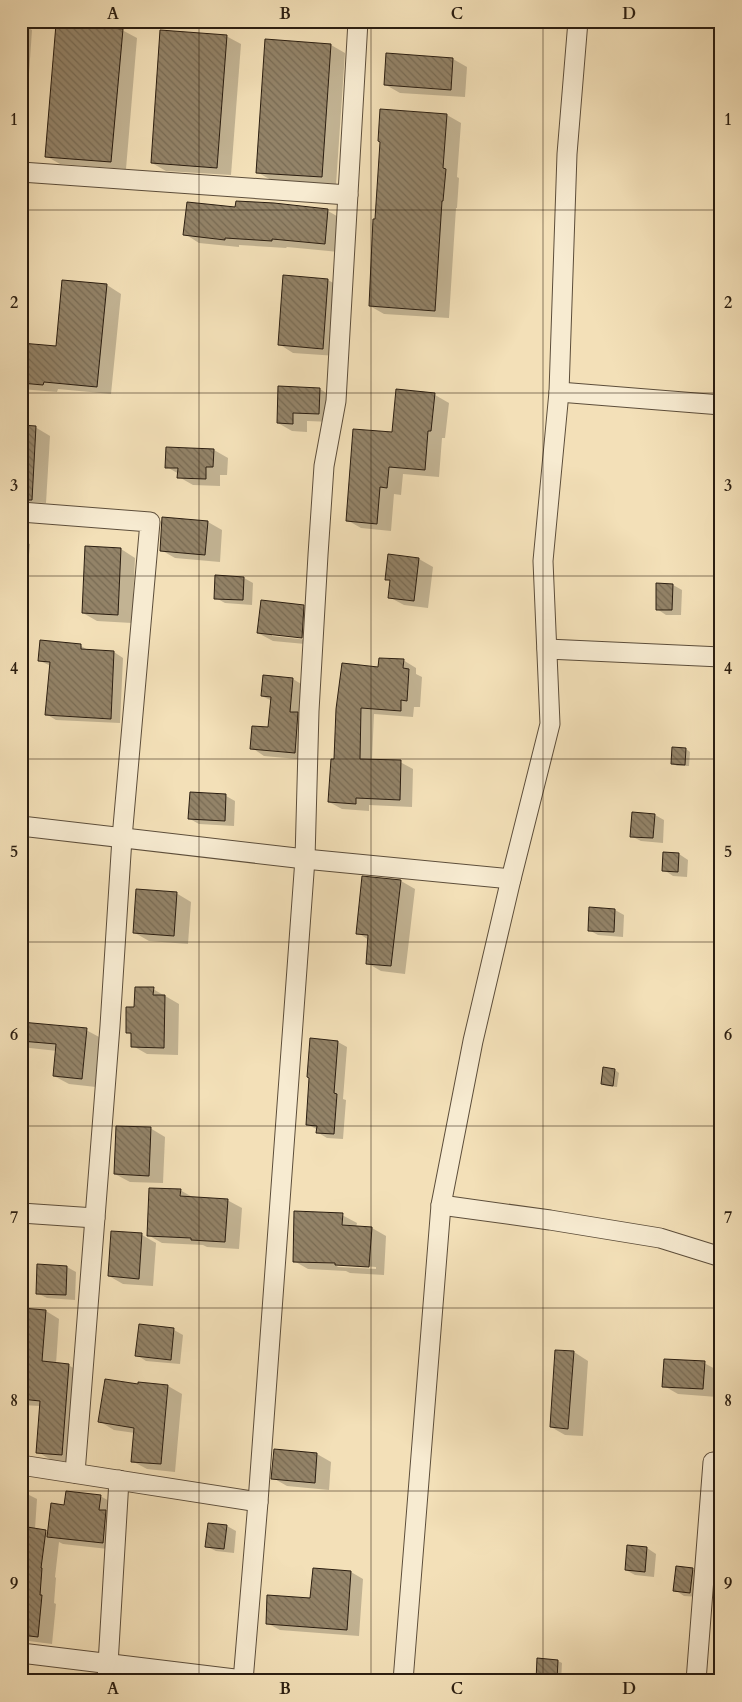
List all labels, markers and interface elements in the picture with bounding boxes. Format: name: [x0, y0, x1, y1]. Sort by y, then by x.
text: A: [107, 3, 119, 25]
text: B: [279, 3, 291, 25]
text: C: [451, 3, 463, 25]
text: D: [622, 3, 636, 25]
text: 1: [10, 109, 18, 131]
text: 1: [724, 109, 732, 131]
text: 2: [10, 292, 18, 314]
text: 2: [724, 292, 732, 314]
text: 3: [10, 475, 18, 497]
text: 3: [724, 475, 732, 497]
text: 4: [10, 658, 18, 680]
text: 4: [724, 658, 732, 680]
text: 5: [10, 841, 18, 863]
text: 5: [724, 841, 732, 863]
text: 6: [10, 1024, 18, 1046]
text: 6: [724, 1024, 732, 1046]
text: 7: [10, 1207, 18, 1229]
text: 7: [724, 1207, 732, 1229]
text: 8: [10, 1390, 18, 1412]
text: 8: [724, 1390, 732, 1412]
text: 9: [10, 1573, 18, 1595]
text: 9: [724, 1573, 732, 1595]
text: A: [107, 1678, 119, 1700]
text: B: [279, 1678, 291, 1700]
text: C: [451, 1678, 463, 1700]
text: D: [622, 1678, 636, 1700]

